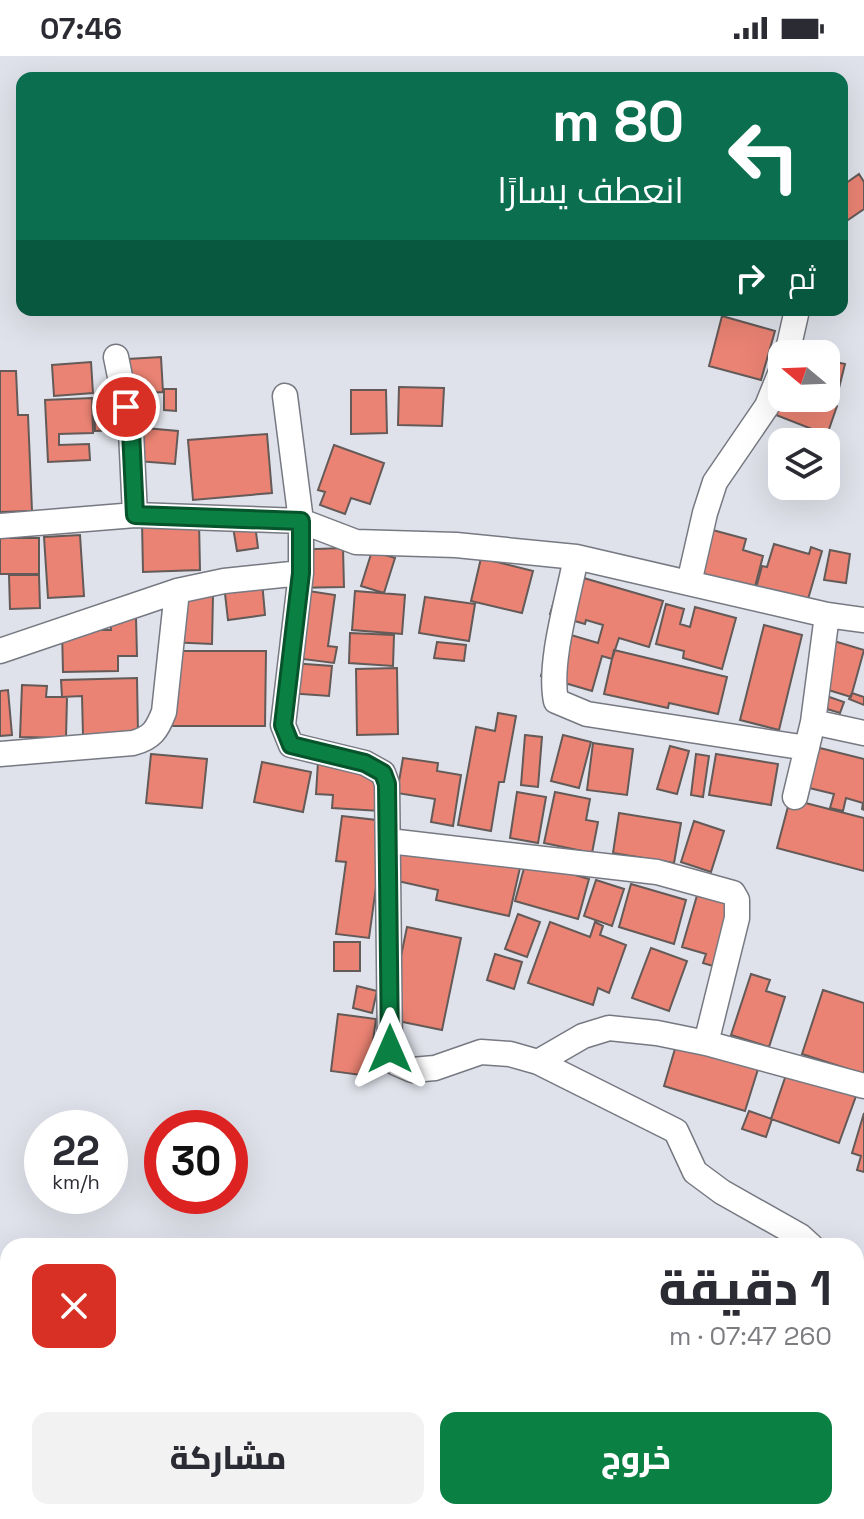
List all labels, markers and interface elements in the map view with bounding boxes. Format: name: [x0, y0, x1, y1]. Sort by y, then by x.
text: 07:46: [40, 9, 122, 48]
text: 80 m: [552, 86, 684, 157]
icon: left: [712, 104, 816, 208]
text: انعطف يسارًا: [497, 168, 684, 214]
icon: right: [728, 256, 772, 300]
text: ثم: [788, 259, 816, 298]
north arrow: [768, 340, 840, 412]
map controls: [768, 340, 840, 500]
pin: [92, 373, 160, 441]
icon: arrive: [104, 385, 148, 429]
button: layers: [768, 428, 840, 500]
position arrow: [348, 1007, 432, 1091]
speed limit sign: 30: [144, 1110, 248, 1214]
text: 22: [52, 1126, 100, 1177]
text: km/h: [52, 1169, 100, 1195]
text: 1 دقيقة: [659, 1258, 832, 1319]
button: close: [32, 1264, 116, 1348]
text: 260 m · 07:47: [669, 1319, 832, 1353]
button: مشاركة: [32, 1412, 424, 1504]
button: خروج: [440, 1412, 832, 1504]

